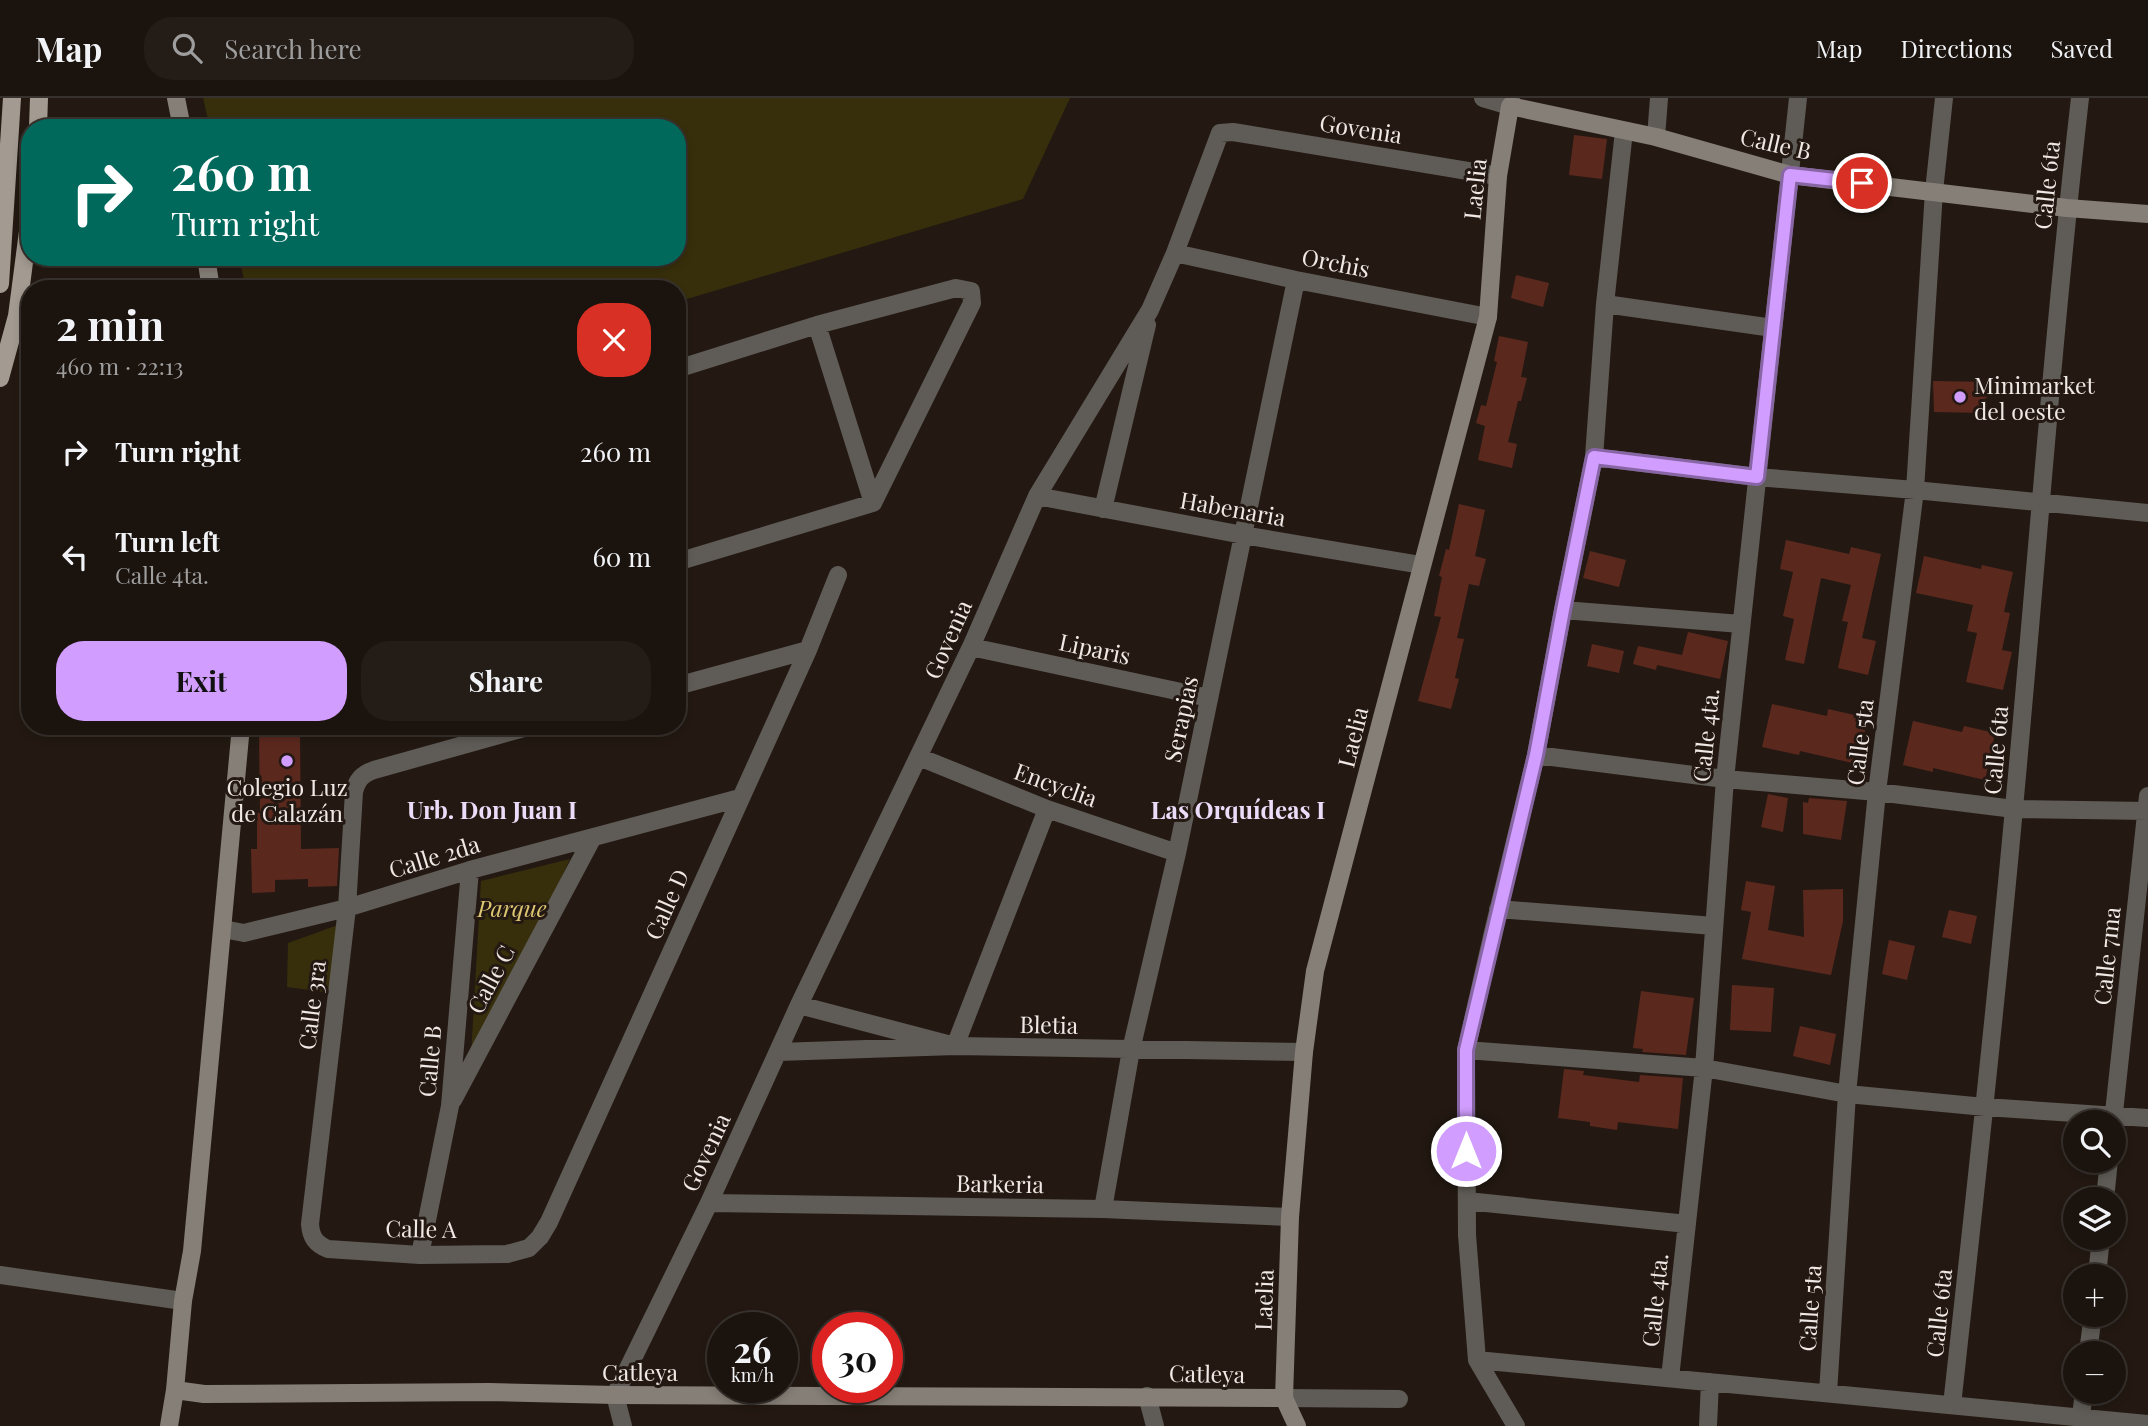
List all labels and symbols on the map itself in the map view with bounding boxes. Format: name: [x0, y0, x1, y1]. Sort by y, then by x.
street label: Govenia: [1317, 106, 1405, 150]
street label: Calle B: [1737, 120, 1815, 166]
street label: Calle 6ta: [2026, 139, 2066, 231]
pin: [1832, 153, 1892, 213]
street label: Laelia: [1455, 156, 1493, 221]
street label: Orchis: [1299, 240, 1373, 284]
place label: Minimarket del oeste: [1974, 369, 2096, 426]
marker: Minimarket del oeste: [1952, 389, 1968, 405]
street label: Habenaria: [1178, 483, 1289, 533]
street label: Govenia: [916, 594, 978, 683]
street label: Liparis: [1056, 625, 1134, 671]
street label: Serapias: [1156, 673, 1204, 765]
street label: Calle 4ta.: [1685, 687, 1725, 783]
street label: Calle 5ta: [1838, 697, 1880, 787]
street label: Laelia: [1330, 703, 1375, 771]
street label: Calle 6ta: [1976, 704, 2014, 796]
marker: Colegio Luz de Calazán: [279, 753, 295, 769]
street label: Encyclia: [1010, 755, 1102, 814]
place label: Colegio Luz de Calazán: [226, 771, 348, 828]
district label: Urb. Don Juan I: [407, 793, 577, 825]
district label: Las Orquídeas I: [1151, 793, 1325, 825]
street label: Calle 2da: [385, 827, 484, 884]
street label: Calle D: [637, 864, 695, 944]
park label: Parque: [476, 892, 547, 923]
street label: Calle 7ma: [2085, 905, 2127, 1007]
street label: Calle C: [459, 939, 521, 1019]
street label: Calle 3ra: [290, 958, 332, 1051]
street label: Bletia: [1020, 1008, 1079, 1040]
street label: Calle B: [410, 1024, 448, 1098]
street label: Govenia: [673, 1107, 737, 1196]
position arrow: [1429, 1114, 1503, 1188]
street label: Barkeria: [956, 1167, 1045, 1199]
street label: Calle A: [385, 1212, 457, 1244]
street label: Calle 4ta.: [1634, 1252, 1674, 1348]
street label: Calle 5ta: [1791, 1263, 1828, 1352]
street label: Calle 6ta: [1918, 1267, 1958, 1359]
street label: Laelia: [1246, 1268, 1280, 1331]
speed limit sign: 30: [812, 1312, 903, 1403]
street label: Catleya: [602, 1356, 679, 1387]
street label: Catleya: [1169, 1357, 1246, 1389]

